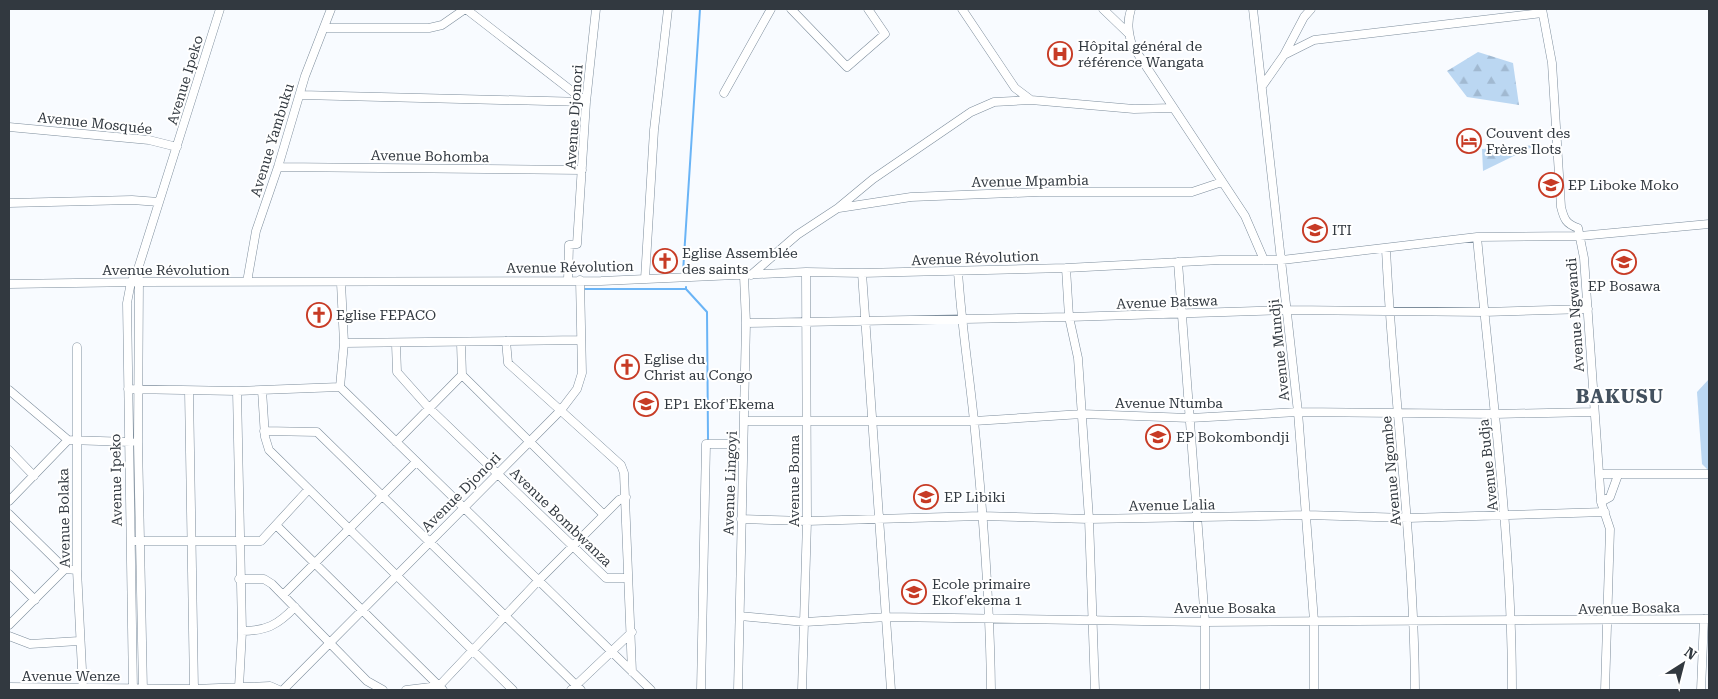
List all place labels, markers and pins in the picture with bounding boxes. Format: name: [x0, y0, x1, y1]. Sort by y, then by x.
place label: Hôpital général de référence Wangata: [1078, 38, 1204, 70]
hospital icon: Hôpital général de référence Wangata: [1047, 41, 1073, 67]
place label: Couvent des Frères Ilots: [1486, 125, 1570, 157]
hotel icon: Couvent des Frères Ilots: [1456, 128, 1482, 154]
school or university icon: EP Liboke Moko: [1538, 172, 1564, 198]
place label: EP Liboke Moko: [1568, 177, 1679, 193]
school or university icon: ITI: [1302, 217, 1328, 243]
place label: ITI: [1332, 222, 1352, 238]
place label: Eglise Assemblée des saints: [682, 245, 798, 277]
church icon: Eglise Assemblée des saints: [652, 248, 678, 274]
school or university icon: EP Bosawa: [1611, 249, 1637, 275]
place label: EP Bosawa: [1588, 278, 1661, 294]
church icon: Eglise FEPACO: [306, 302, 332, 328]
place label: Eglise FEPACO: [336, 307, 436, 323]
place label: Eglise du Christ au Congo: [644, 351, 753, 383]
church icon: Eglise du Christ au Congo: [614, 354, 640, 380]
school or university icon: EP1 Ekof'Ekema: [633, 391, 659, 417]
place label: EP1 Ekof'Ekema: [664, 396, 775, 412]
school or university icon: EP Bokombondji: [1145, 424, 1171, 450]
place label: EP Bokombondji: [1176, 429, 1290, 445]
school or university icon: EP Libiki: [913, 484, 939, 510]
place label: EP Libiki: [944, 489, 1006, 505]
place label: Ecole primaire Ekof'ekema 1: [932, 576, 1031, 608]
school or university icon: Ecole primaire Ekof'ekema 1: [901, 579, 927, 605]

